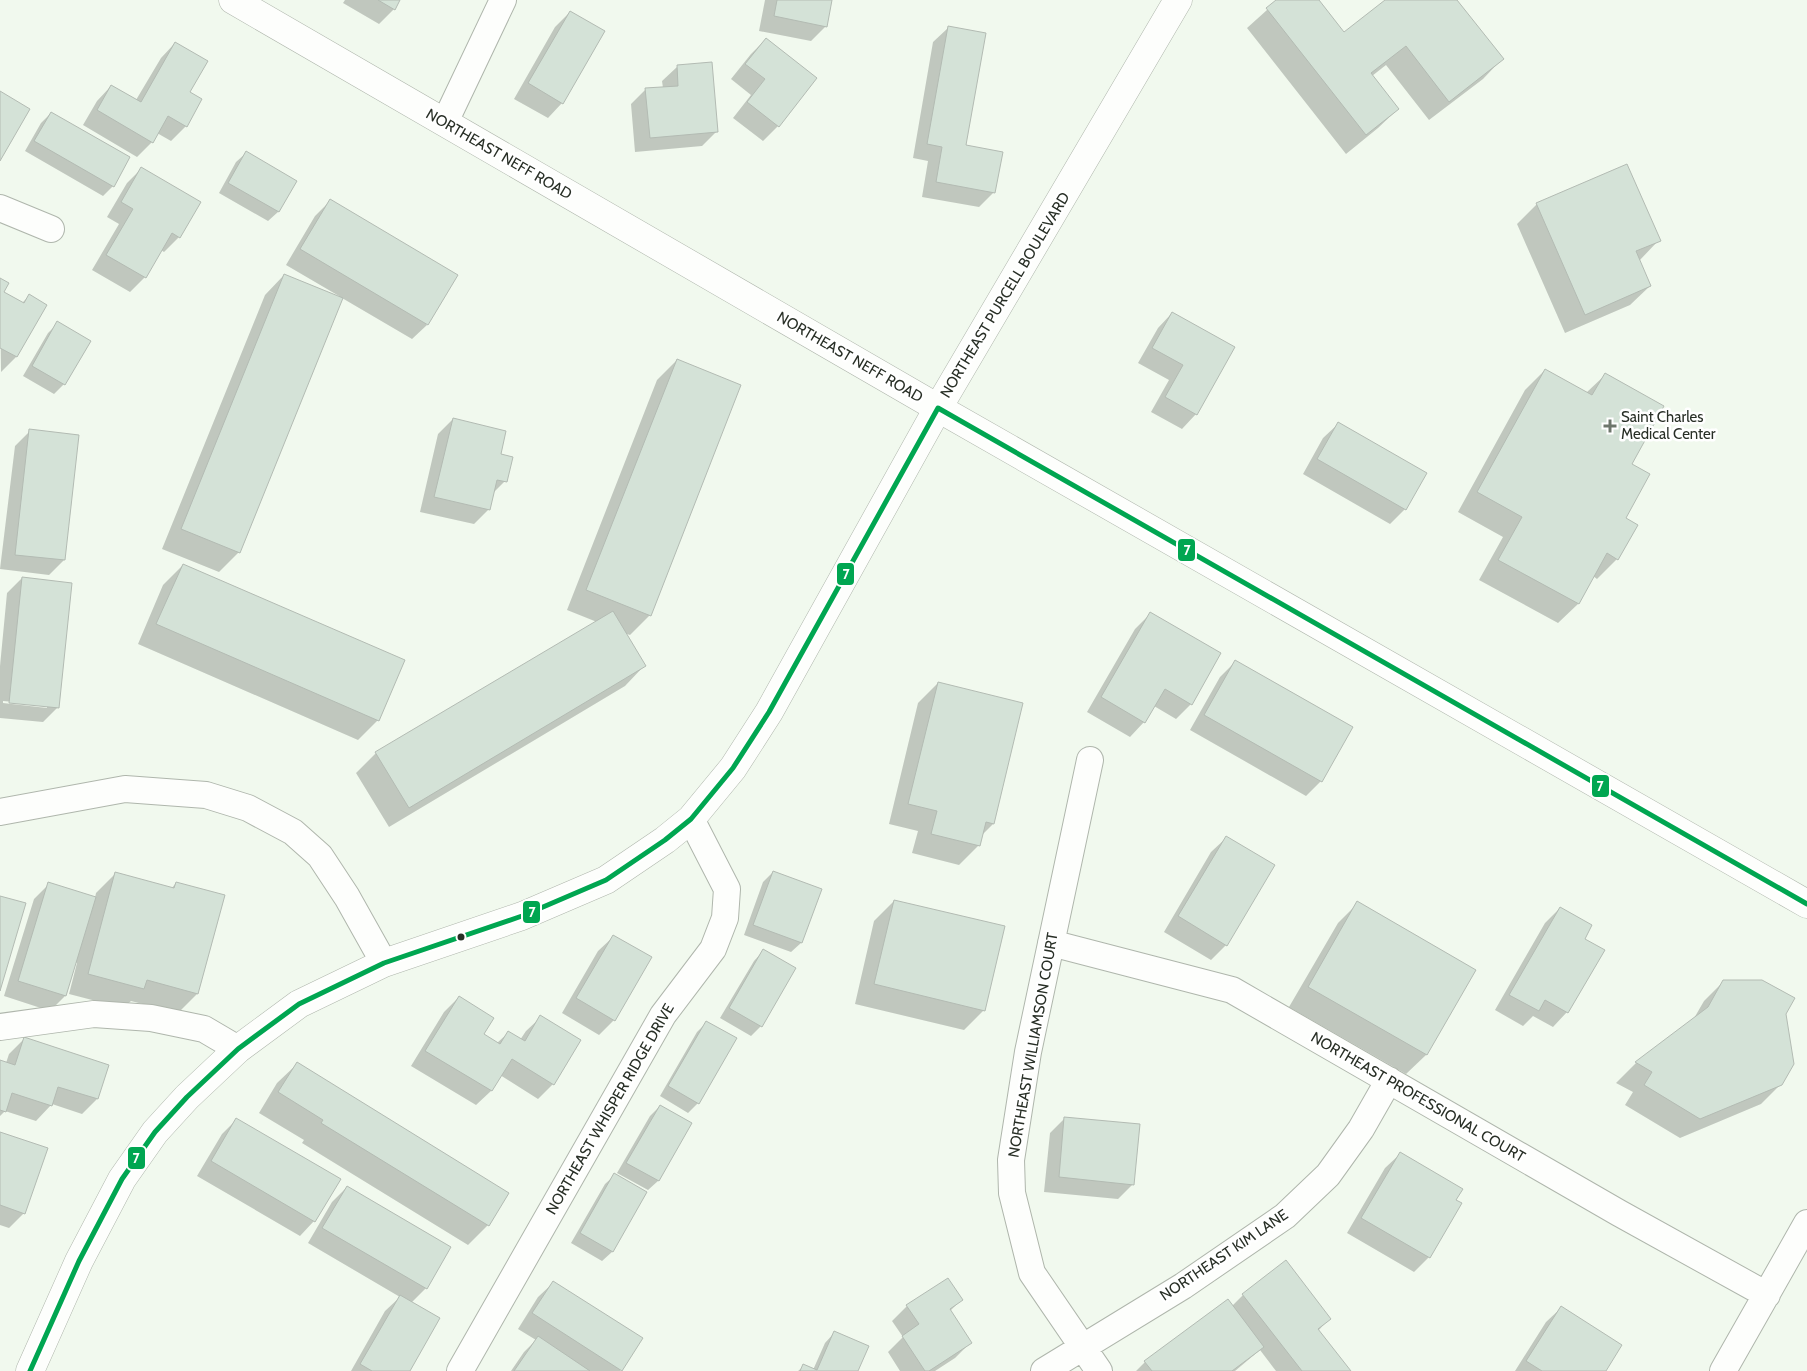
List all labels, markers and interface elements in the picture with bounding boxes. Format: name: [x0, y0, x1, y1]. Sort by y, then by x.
street label: NORTHEAST NEFF ROAD: [423, 105, 575, 203]
street label: NORTHEAST PURCELL BOULEVARD: [936, 189, 1074, 401]
street label: NORTHEAST NEFF ROAD: [774, 308, 926, 406]
place label: Saint Charles Medical Center: [1621, 408, 1716, 443]
marker: Saint Charles Medical Center: [1603, 419, 1617, 433]
line badge: 7: [1177, 538, 1196, 562]
text: 7: [1183, 541, 1191, 559]
line badge: 7: [836, 562, 855, 586]
text: 7: [842, 565, 850, 583]
line badge: 7: [1591, 774, 1610, 798]
text: 7: [1596, 777, 1604, 795]
line badge: 7: [522, 900, 541, 924]
text: 7: [528, 903, 536, 921]
street label: NORTHEAST WILLIAMSON COURT: [1004, 931, 1062, 1159]
unlabelled marker: [456, 932, 466, 942]
street label: NORTHEAST WHISPER RIDGE DRIVE: [542, 1000, 678, 1218]
street label: NORTHEAST PROFESSIONAL COURT: [1308, 1028, 1528, 1166]
line badge: 7: [127, 1146, 146, 1170]
text: 7: [132, 1149, 140, 1167]
street label: NORTHEAST KIM LANE: [1157, 1205, 1291, 1305]

